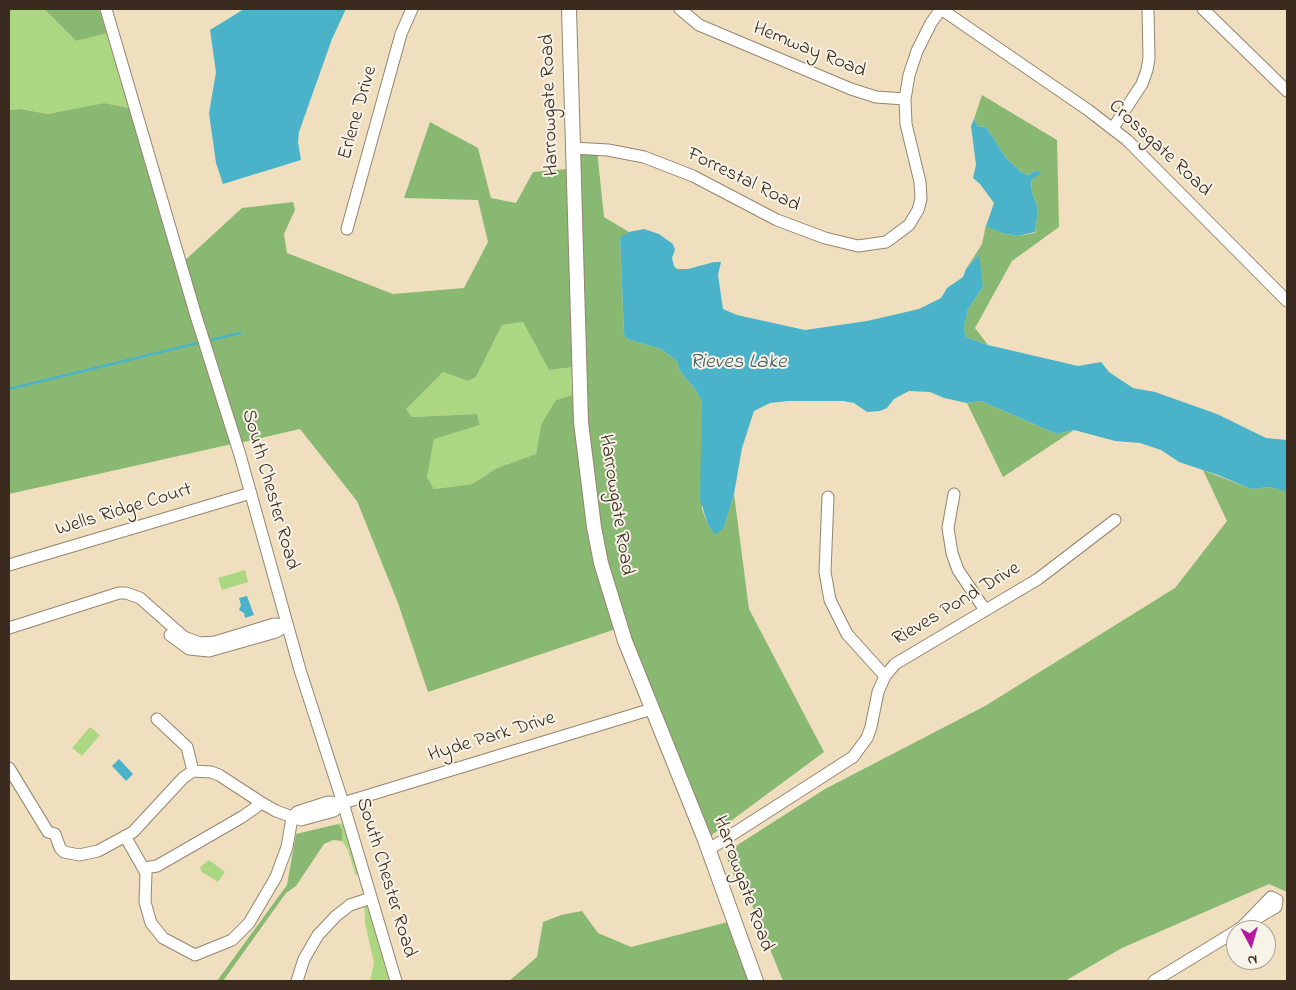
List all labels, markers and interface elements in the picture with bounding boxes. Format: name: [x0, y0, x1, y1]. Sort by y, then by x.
street label: Hemway Road: [749, 17, 869, 85]
street label: Harrowgate Road: [537, 33, 565, 177]
street label: Erlene Drive: [334, 63, 384, 163]
street label: Crossgate Road: [1103, 95, 1215, 203]
street label: Forrestal Road: [683, 143, 803, 219]
water label: Rieves Lake: [690, 351, 786, 377]
street label: South Chester Road: [235, 407, 303, 573]
street label: Harrowgate Road: [592, 433, 638, 577]
street label: Wells Ridge Court: [53, 479, 195, 543]
street label: Rieves Pond Drive: [889, 557, 1025, 653]
street label: Hyde Park Drive: [426, 707, 558, 769]
street label: South Chester Road: [349, 795, 421, 961]
street label: Harrowgate Road: [706, 813, 778, 955]
north arrow: [1226, 920, 1276, 970]
text: N: [1247, 948, 1258, 970]

